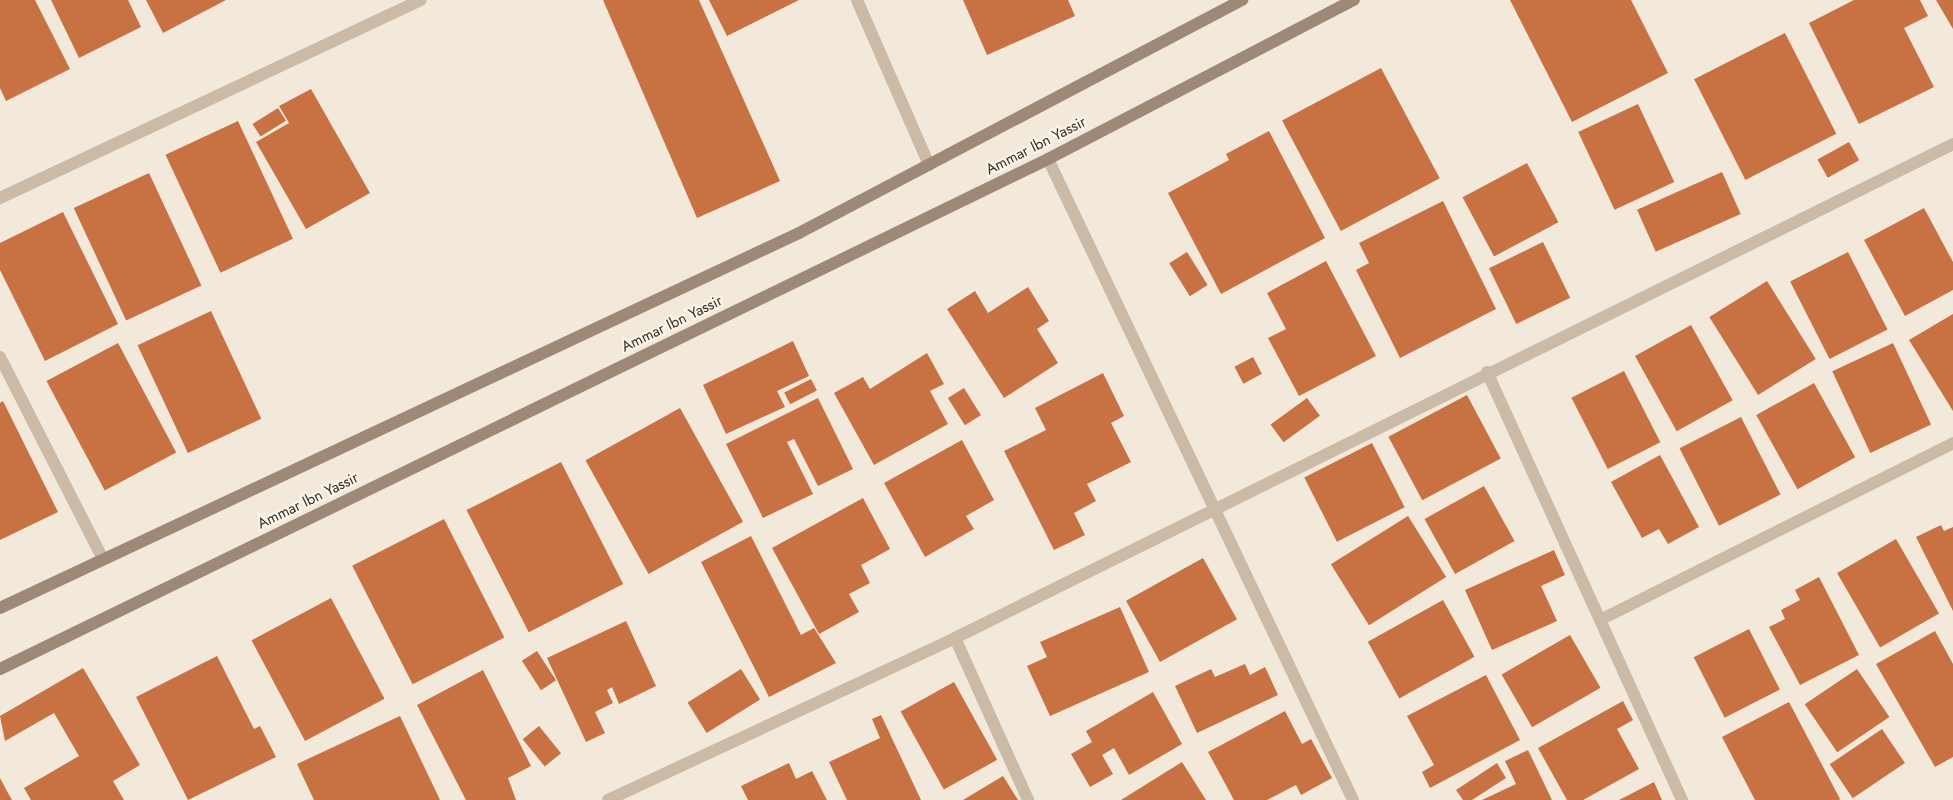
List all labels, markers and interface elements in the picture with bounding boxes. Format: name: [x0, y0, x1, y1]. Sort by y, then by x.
street label: Ammar Ibn Yassir: [983, 113, 1089, 179]
street label: Ammar Ibn Yassir: [619, 292, 725, 356]
street label: Ammar Ibn Yassir: [255, 469, 361, 533]

